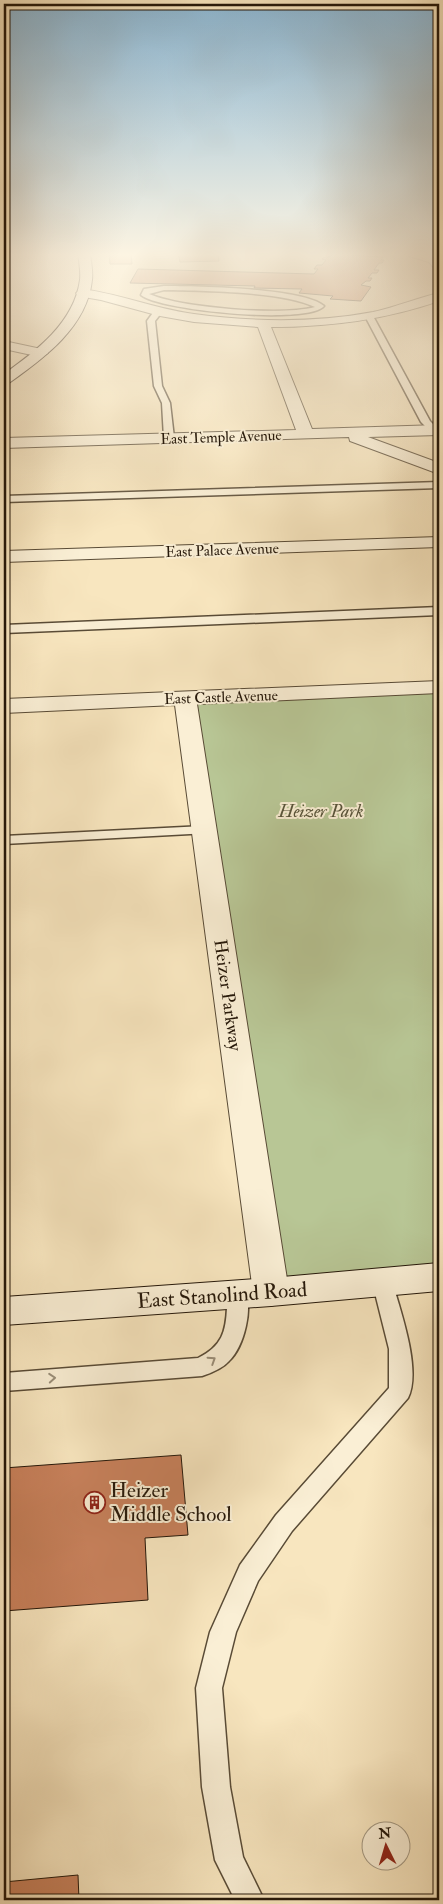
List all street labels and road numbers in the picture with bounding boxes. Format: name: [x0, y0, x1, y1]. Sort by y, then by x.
street label: East Temple Avenue: [160, 426, 282, 450]
street label: East Palace Avenue: [165, 539, 279, 562]
street label: East Castle Avenue: [164, 686, 278, 709]
street label: Heizer Parkway: [208, 938, 247, 1053]
street label: East Stanolind Road: [136, 1276, 309, 1315]

